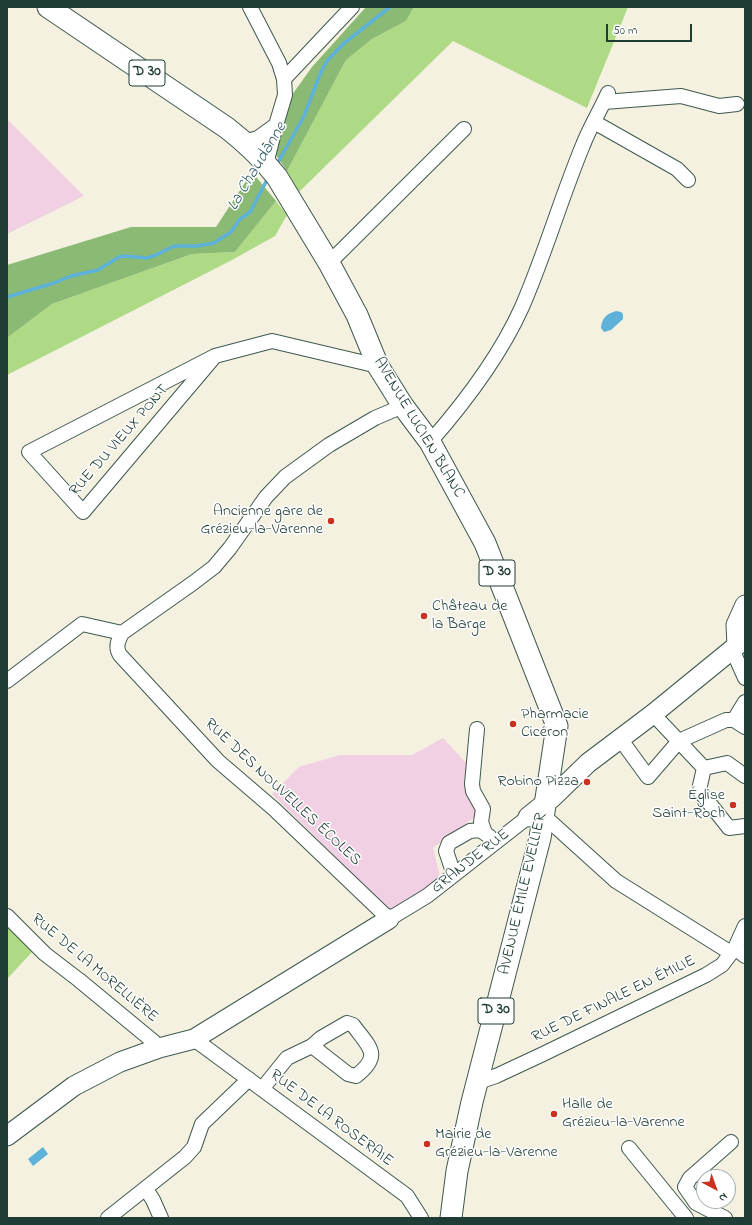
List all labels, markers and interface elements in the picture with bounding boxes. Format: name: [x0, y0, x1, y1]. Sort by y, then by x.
scale bar: [608, 16, 694, 42]
text: 50 m: [613, 22, 637, 40]
road number: D 30: [129, 60, 165, 86]
water label: La Chaudanne: [224, 119, 292, 215]
street label: AVENUE LUCIEN BLANC: [368, 354, 468, 502]
street label: RUE DU VIEUX PONT: [66, 381, 174, 501]
place label: Ancienne gare de Grézieu-la-Varenne: [200, 502, 323, 540]
marker: Ancienne gare de Grézieu-la-Varenne: [326, 516, 336, 526]
road number: D 30: [479, 560, 515, 586]
place label: Château de la Barge: [432, 597, 507, 635]
marker: Château de la Barge: [419, 611, 429, 621]
place label: Pharmacie Cicéron: [521, 705, 589, 743]
street label: RUE DES NOUVELLES ÉCOLES: [200, 715, 364, 871]
marker: Pharmacie Cicéron: [508, 719, 518, 729]
place label: Robino Pizza: [498, 772, 579, 792]
marker: Robino Pizza: [582, 777, 592, 787]
place label: Église Saint-Roch: [652, 786, 725, 824]
marker: Église Saint-Roch: [728, 800, 738, 810]
street label: AVENUE ÉMILE EVELLIER: [496, 811, 552, 977]
street label: GRANDE RUE: [428, 826, 514, 898]
street label: RUE DE LA MORELLIÈRE: [27, 910, 161, 1028]
street label: RUE DE FINALE EN ÉMILIE: [529, 952, 699, 1048]
road number: D 30: [478, 998, 514, 1024]
street label: RUE DE LA ROSERAIE: [266, 1066, 396, 1172]
place label: Halle de Grézieu-la-Varenne: [562, 1095, 685, 1133]
marker: Halle de Grézieu-la-Varenne: [549, 1109, 559, 1119]
place label: Mairie de Grézieu-la-Varenne: [435, 1125, 558, 1163]
marker: Mairie de Grézieu-la-Varenne: [422, 1139, 432, 1149]
north arrow: [696, 1169, 736, 1209]
text: N: [715, 1189, 731, 1206]

